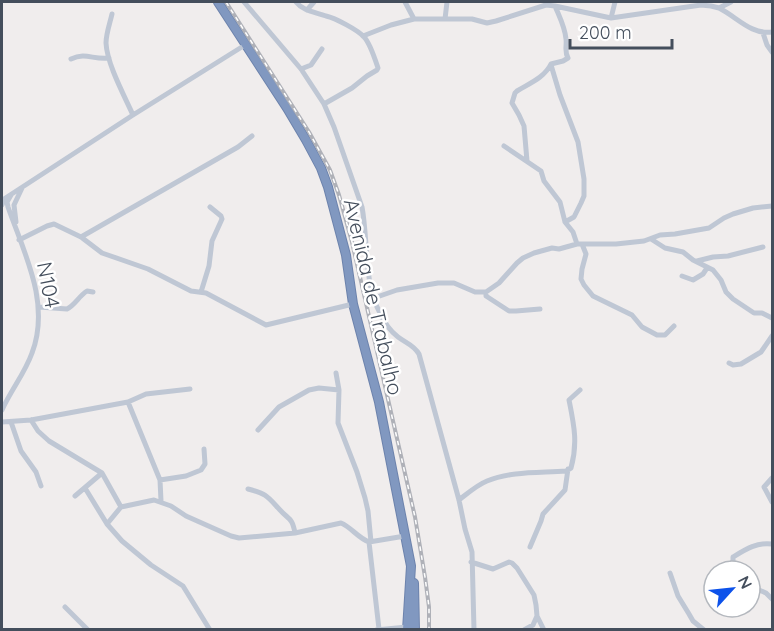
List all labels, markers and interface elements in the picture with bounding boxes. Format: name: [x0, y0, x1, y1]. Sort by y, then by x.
scale bar: [570, 12, 672, 50]
text: 200 m: [579, 21, 632, 44]
street label: Avenida de Trabalho: [339, 196, 409, 398]
street label: N104: [32, 259, 66, 310]
north arrow: [702, 559, 762, 619]
text: N: [734, 572, 757, 592]

